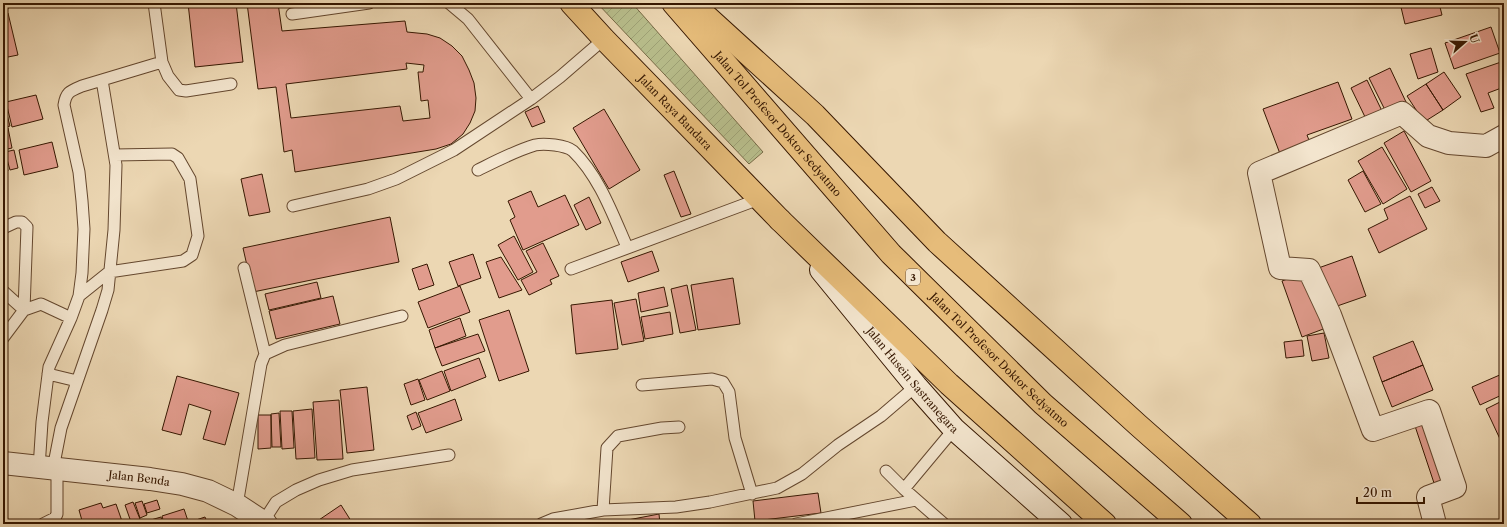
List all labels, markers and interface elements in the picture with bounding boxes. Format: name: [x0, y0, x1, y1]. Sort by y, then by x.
north arrow: [1445, 22, 1485, 62]
text: U: [1466, 32, 1483, 45]
street label: Jalan Tol Profesor Doktor Sedyatmo: [710, 47, 845, 199]
street label: Jalan Raya Bandara: [634, 70, 715, 153]
road number: 3: [906, 269, 920, 285]
street label: Jalan Tol Profesor Doktor Sedyatmo: [926, 288, 1072, 430]
street label: Jalan Husein Sastranegara: [862, 322, 961, 437]
street label: Jalan Benda: [106, 467, 171, 489]
scale bar: [1357, 479, 1424, 505]
text: 20 m: [1363, 485, 1392, 500]

